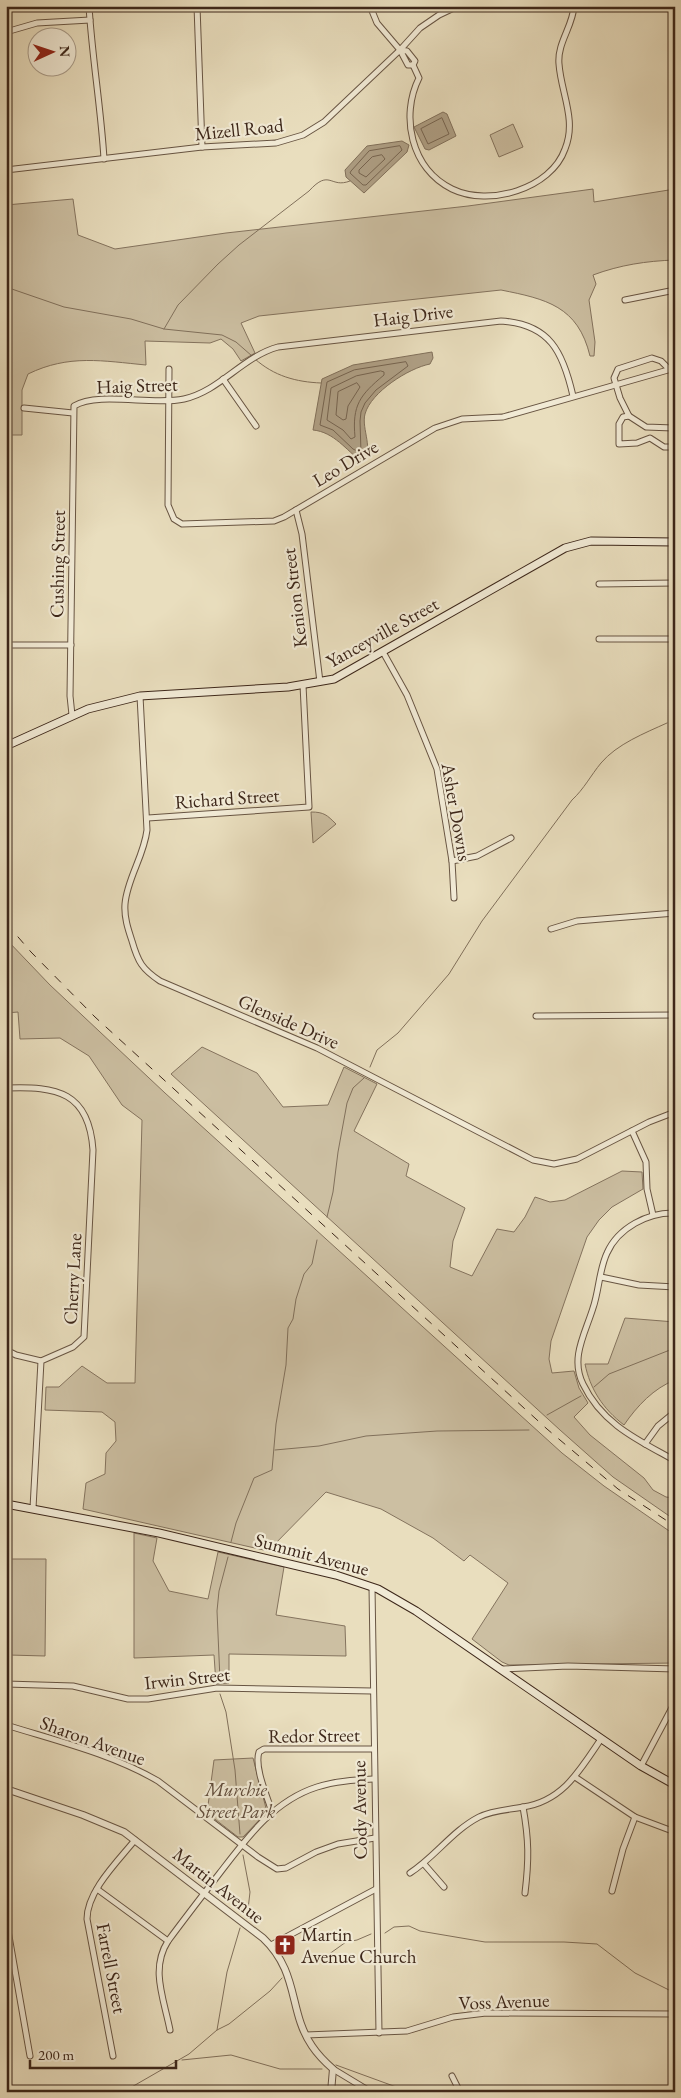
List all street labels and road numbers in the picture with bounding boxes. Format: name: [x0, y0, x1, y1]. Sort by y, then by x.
street label: Mizell Road: [193, 112, 285, 147]
street label: Haig Drive: [372, 298, 454, 333]
street label: Haig Street: [96, 372, 178, 399]
street label: Leo Drive: [308, 434, 383, 493]
street label: Cushing Street: [44, 510, 71, 618]
street label: Kenion Street: [276, 547, 313, 649]
street label: Yanceyville Street: [322, 591, 443, 674]
street label: Asher Downs: [435, 760, 477, 863]
street label: Richard Street: [174, 782, 280, 815]
street label: Glenside Drive: [234, 988, 343, 1055]
street label: Cherry Lane: [58, 1233, 87, 1325]
street label: Summit Avenue: [252, 1527, 372, 1582]
street label: Irwin Street: [143, 1662, 231, 1695]
street label: Sharon Avenue: [37, 1710, 149, 1771]
street label: Redor Street: [268, 1722, 360, 1749]
street label: Cody Avenue: [346, 1760, 373, 1860]
street label: Martin Avenue: [168, 1842, 270, 1929]
street label: Farrell Street: [91, 1921, 133, 2015]
street label: Voss Avenue: [458, 1987, 550, 2016]

